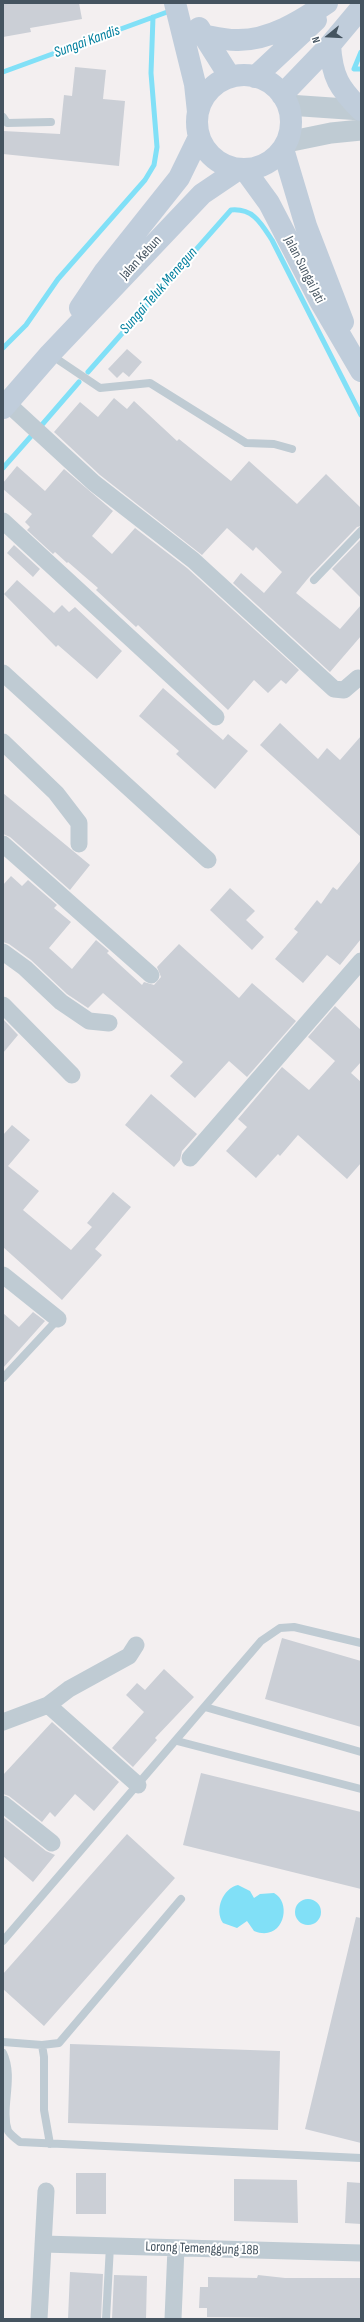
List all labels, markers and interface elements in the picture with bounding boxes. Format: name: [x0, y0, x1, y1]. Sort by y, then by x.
north arrow: [308, 16, 348, 56]
water label: Sungai Kandis: [52, 22, 122, 62]
text: N: [309, 35, 323, 45]
street label: Jalan Kebun: [116, 233, 166, 283]
street label: Jalan Sungai Jati: [280, 234, 328, 306]
water label: Sungai Teluk Menegun: [116, 244, 202, 338]
street label: Lorong Temenggung 18B: [145, 2239, 259, 2259]

